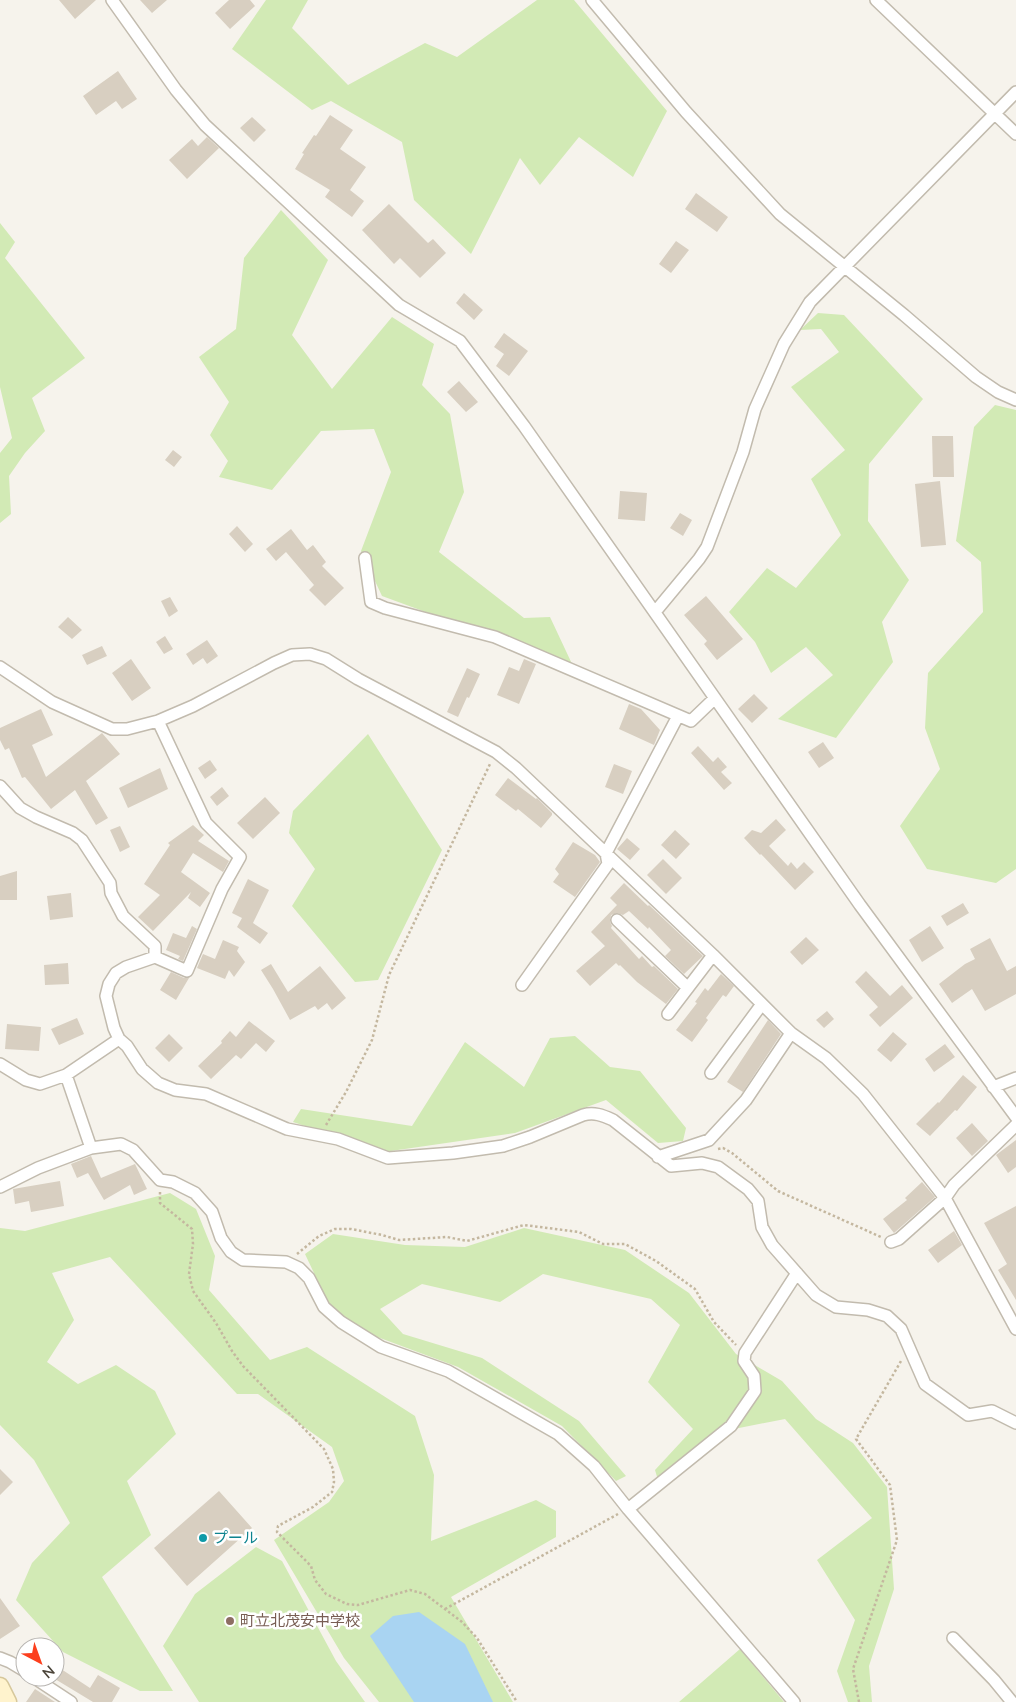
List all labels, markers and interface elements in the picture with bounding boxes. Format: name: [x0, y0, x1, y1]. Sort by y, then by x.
place label: プール: [213, 1528, 258, 1546]
marker: プール: [197, 1532, 209, 1544]
place label: 町立北茂安中学校: [240, 1611, 360, 1629]
marker: 町立北茂安中学校: [224, 1615, 236, 1627]
north arrow: [15, 1637, 65, 1687]
text: N: [39, 1662, 59, 1682]

